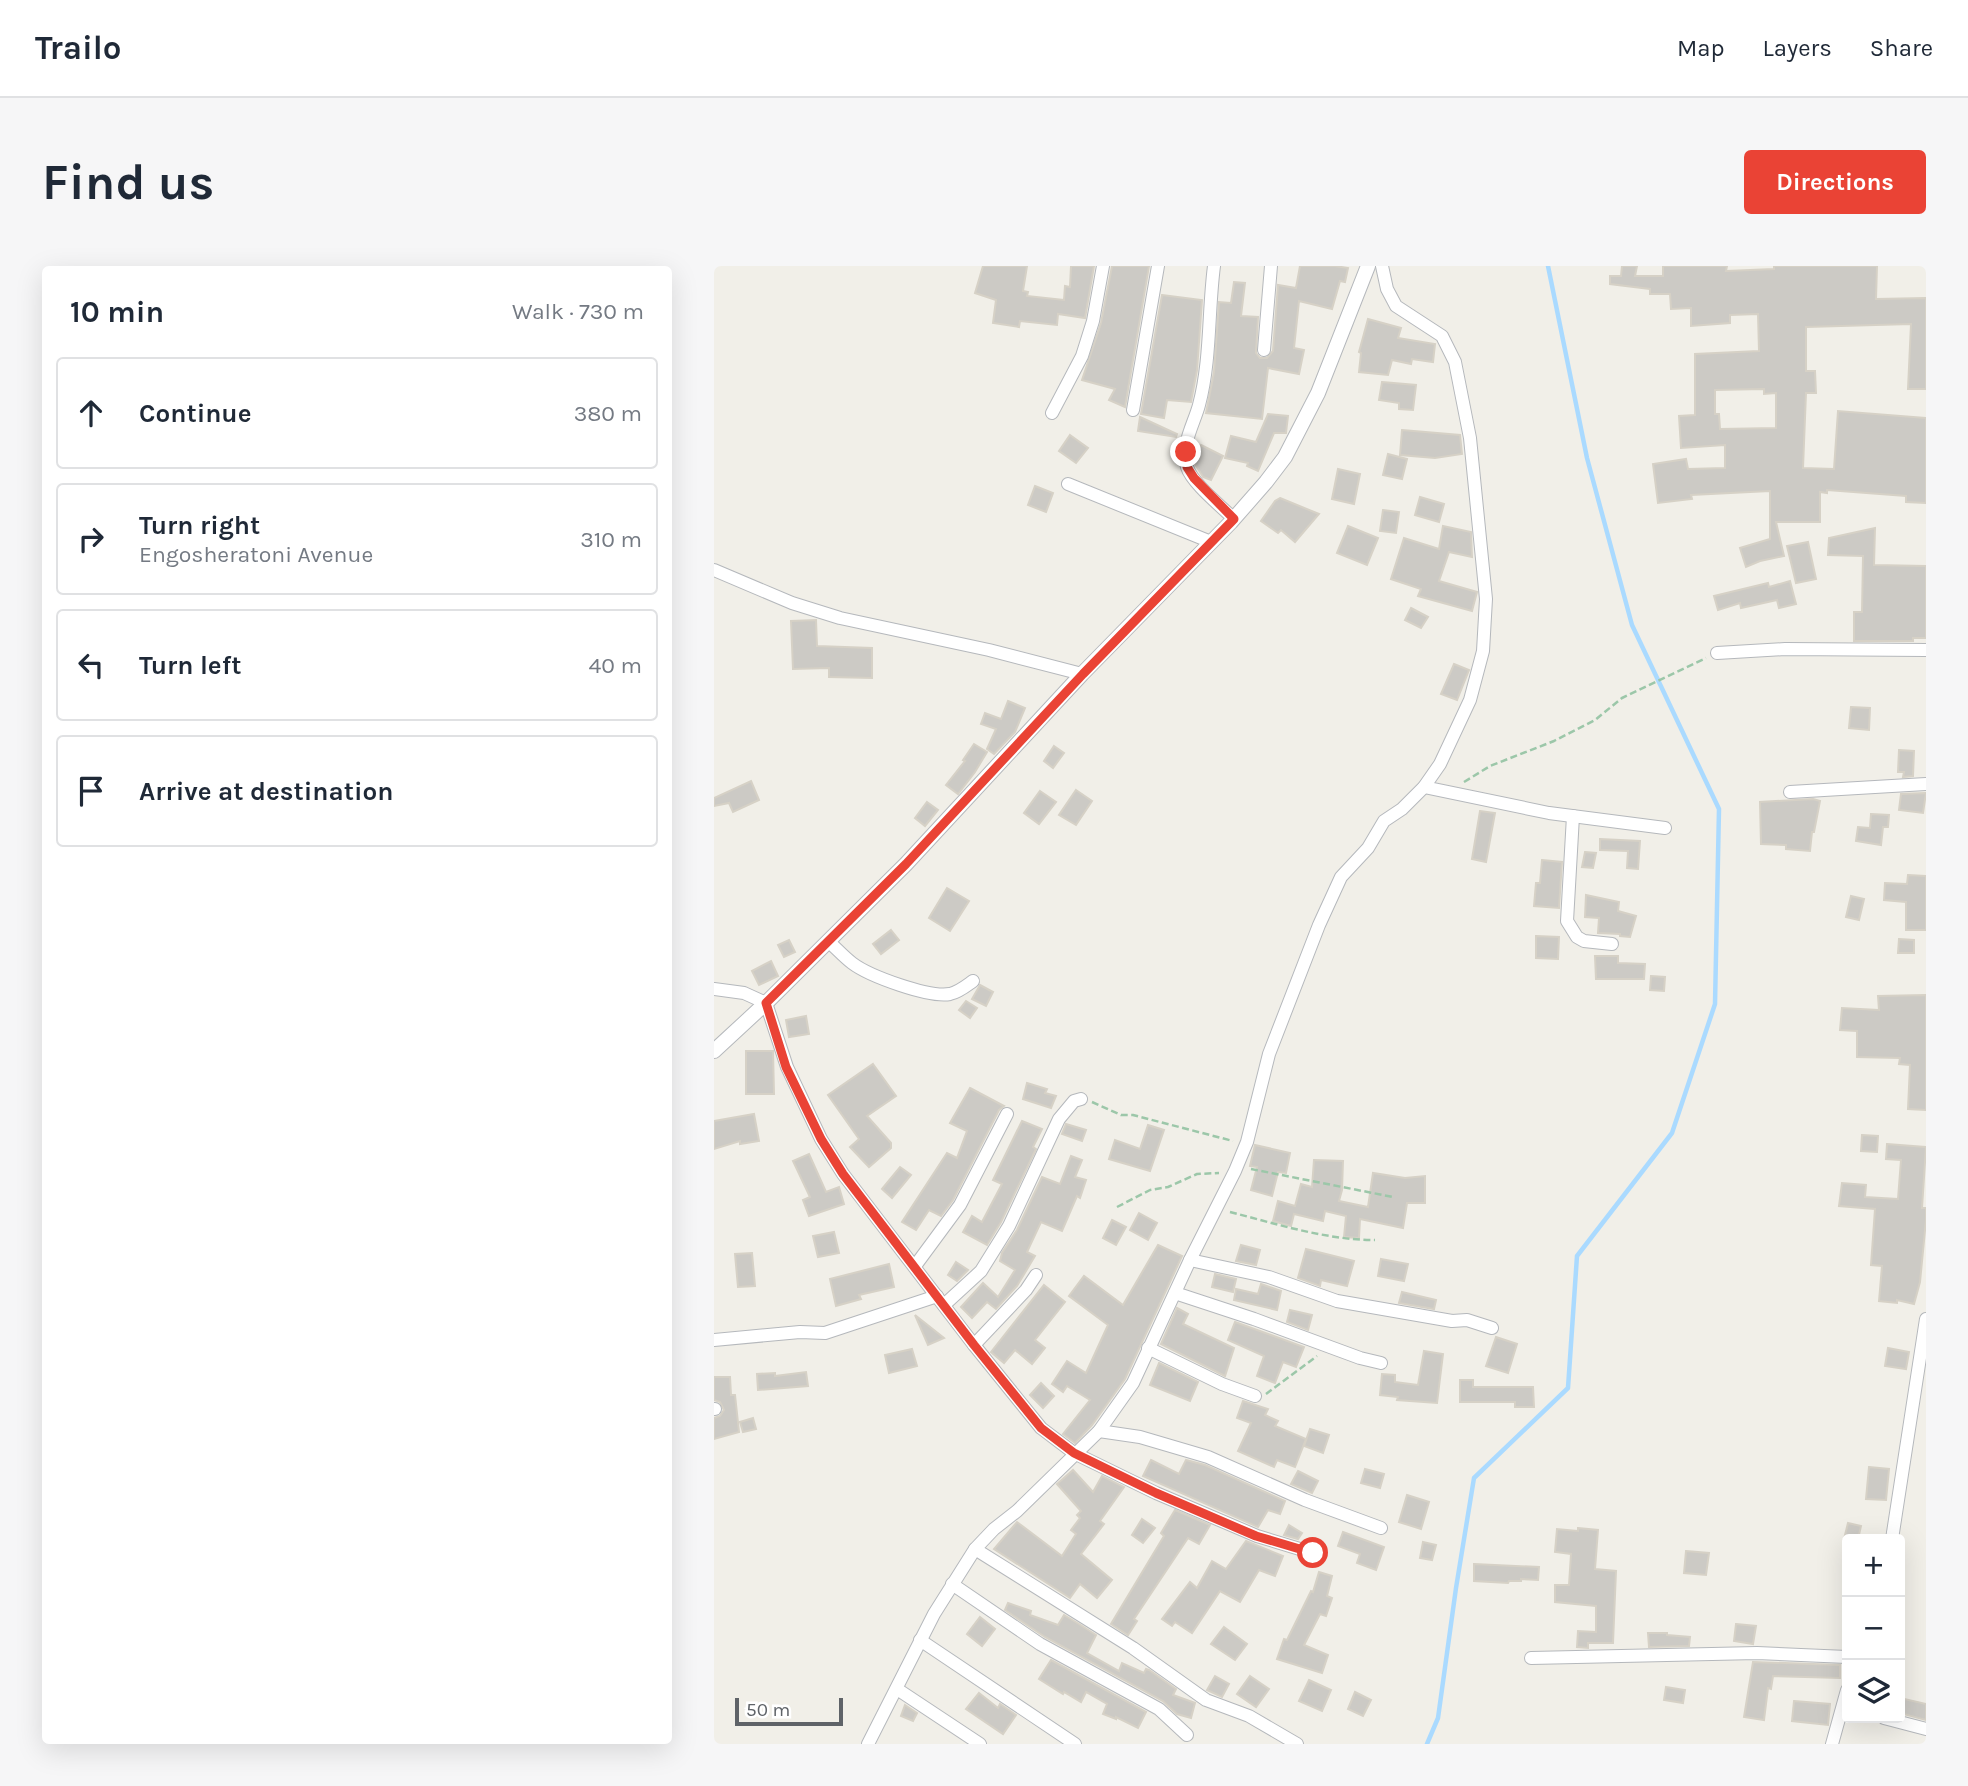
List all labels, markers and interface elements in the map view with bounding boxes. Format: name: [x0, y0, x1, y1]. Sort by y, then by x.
text: Trailo: [35, 29, 122, 67]
text: Map: [1677, 34, 1725, 62]
text: Layers: [1763, 34, 1832, 62]
text: Share: [1870, 34, 1933, 62]
button: Directions: [1744, 150, 1926, 214]
text: Find us: [42, 154, 214, 211]
text: 10 min: [70, 294, 164, 330]
text: Walk · 730 m: [512, 298, 644, 325]
icon: ahead: [72, 394, 110, 432]
text: Continue: [139, 398, 251, 429]
text: 380 m: [574, 400, 642, 427]
route end: [1170, 436, 1201, 467]
text: Turn right: [139, 510, 260, 541]
icon: right: [72, 520, 110, 558]
text: 310 m: [580, 526, 642, 553]
text: Engosheratoni Avenue: [139, 541, 373, 568]
icon: left: [72, 646, 110, 684]
text: Turn left: [139, 650, 241, 681]
text: 40 m: [589, 652, 642, 679]
icon: arrive: [72, 772, 110, 810]
text: Arrive at destination: [139, 776, 393, 807]
map controls: [1842, 1534, 1905, 1723]
button: +: [1842, 1534, 1905, 1597]
route start: [1297, 1537, 1328, 1568]
button: −: [1842, 1597, 1905, 1660]
button: layers: [1842, 1660, 1905, 1723]
scale bar: [735, 1695, 844, 1727]
text: 50 m: [746, 1699, 790, 1721]

